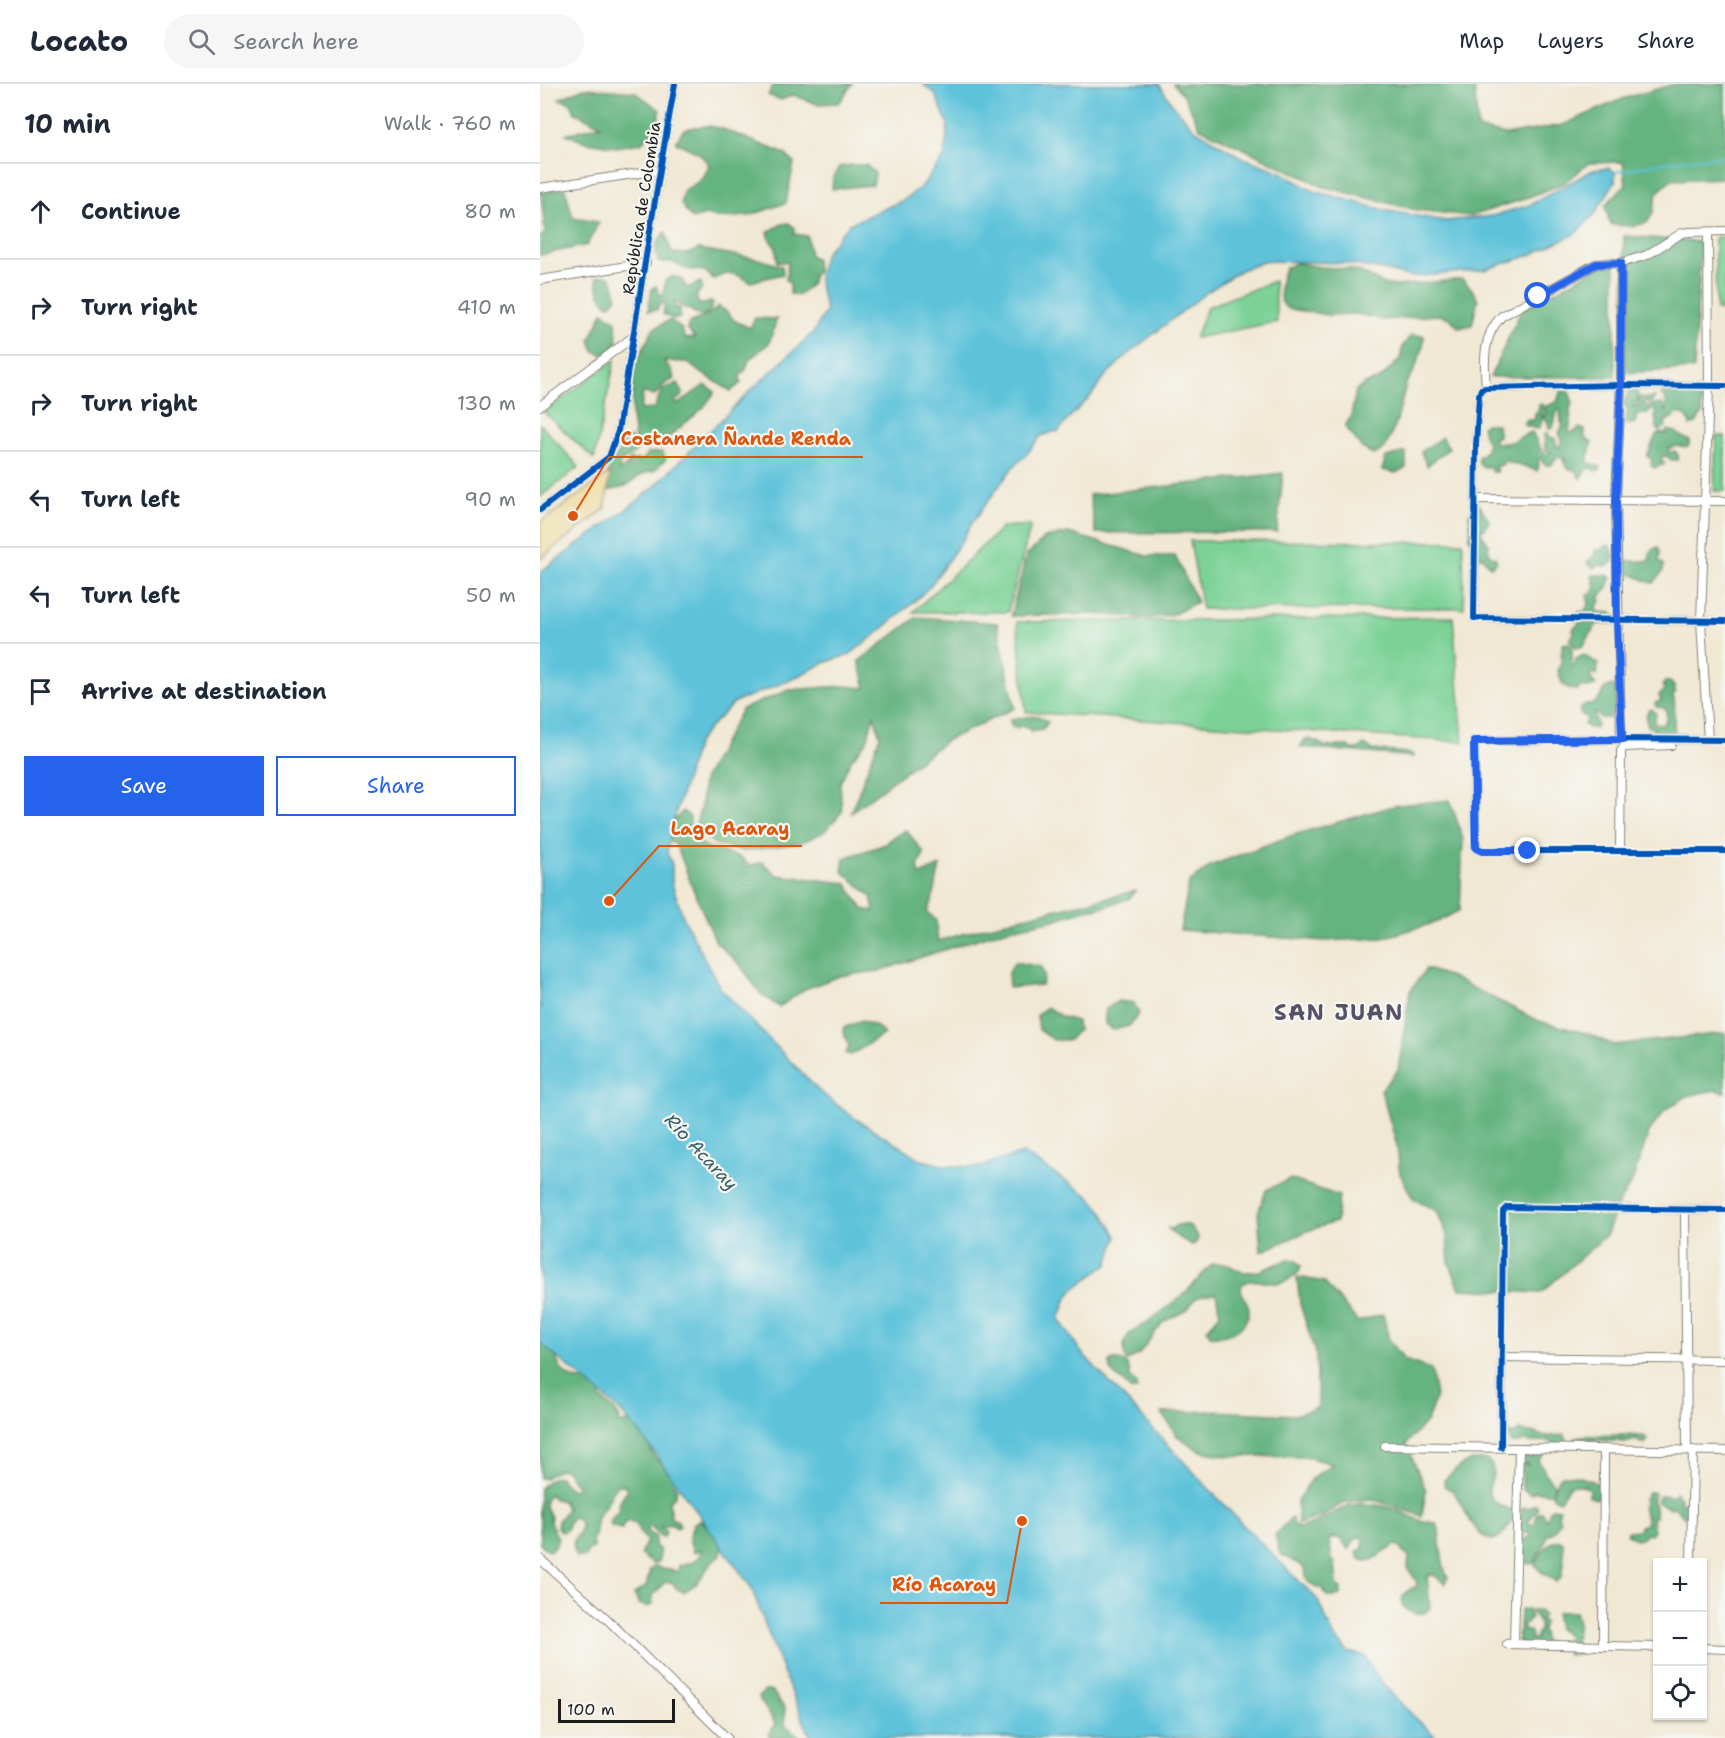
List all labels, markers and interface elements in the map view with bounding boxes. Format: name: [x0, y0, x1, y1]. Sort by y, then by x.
search box: [164, 14, 584, 68]
text: Locato: [30, 22, 128, 60]
icon: search: [185, 25, 218, 58]
text: Search here: [233, 27, 359, 56]
text: Map: [1459, 27, 1504, 55]
text: Layers: [1537, 27, 1604, 55]
text: Share: [1637, 27, 1695, 55]
text: 10 min: [24, 106, 111, 141]
text: Walk · 760 m: [384, 110, 516, 136]
street label: República de Colombia: [617, 120, 666, 296]
icon: ahead: [24, 195, 57, 228]
text: Continue: [81, 197, 181, 226]
text: 80 m: [464, 198, 516, 224]
route start: [1524, 282, 1550, 308]
icon: right: [24, 291, 57, 324]
text: Turn right: [81, 293, 198, 322]
text: 410 m: [457, 294, 516, 320]
icon: right: [24, 387, 57, 420]
text: Turn right: [81, 389, 198, 418]
text: 130 m: [457, 390, 516, 416]
callout: Costanera Ñande Renda: [609, 421, 863, 457]
text: Costanera Ñande Renda: [621, 426, 852, 451]
icon: left: [24, 483, 57, 516]
text: Turn left: [81, 485, 180, 514]
text: 90 m: [464, 486, 516, 512]
icon: left: [24, 579, 57, 612]
text: Turn left: [81, 581, 180, 610]
text: 50 m: [466, 582, 516, 608]
icon: arrive: [24, 675, 57, 708]
text: Arrive at destination: [81, 677, 327, 706]
button: Save: [24, 756, 264, 816]
button: Share: [276, 756, 516, 816]
callout: Lago Acaray: [659, 810, 802, 846]
text: Lago Acaray: [671, 817, 789, 841]
route end: [1514, 837, 1540, 863]
district label: SAN JUAN: [1274, 998, 1404, 1027]
water label: Río Acaray: [659, 1109, 743, 1195]
map controls: [1653, 1558, 1707, 1720]
button: +: [1653, 1558, 1707, 1612]
callout: Río Acaray: [880, 1567, 1007, 1603]
text: Río Acaray: [892, 1573, 996, 1597]
button: −: [1653, 1612, 1707, 1666]
button: locate: [1653, 1666, 1707, 1720]
scale bar: [558, 1696, 675, 1724]
text: 100 m: [567, 1699, 615, 1720]

